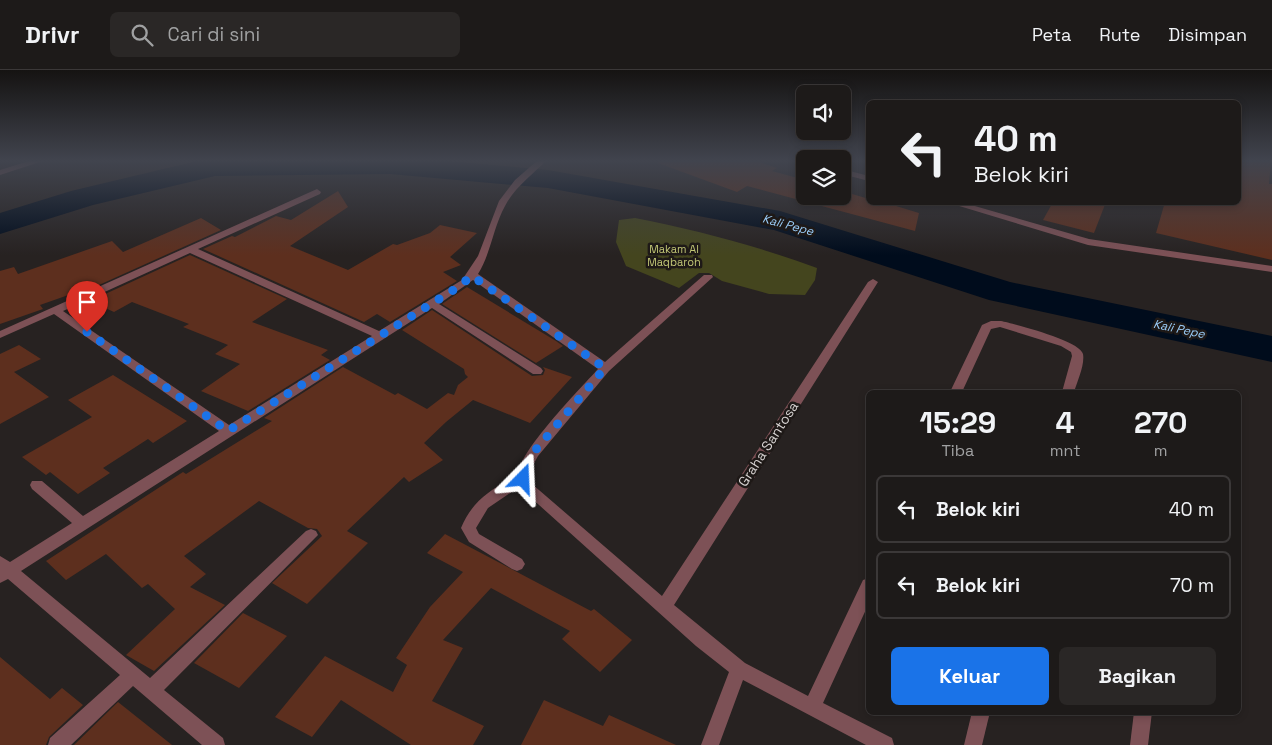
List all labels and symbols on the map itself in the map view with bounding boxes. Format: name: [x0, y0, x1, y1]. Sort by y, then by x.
water label: Kali Pepe: [761, 211, 816, 240]
park label: Makam Al Maqbaroh: [647, 242, 701, 269]
pin: [66, 281, 108, 332]
water label: Kali Pepe: [1152, 316, 1207, 342]
street label: Graha Santosa: [734, 398, 802, 490]
position arrow: [496, 452, 548, 504]

